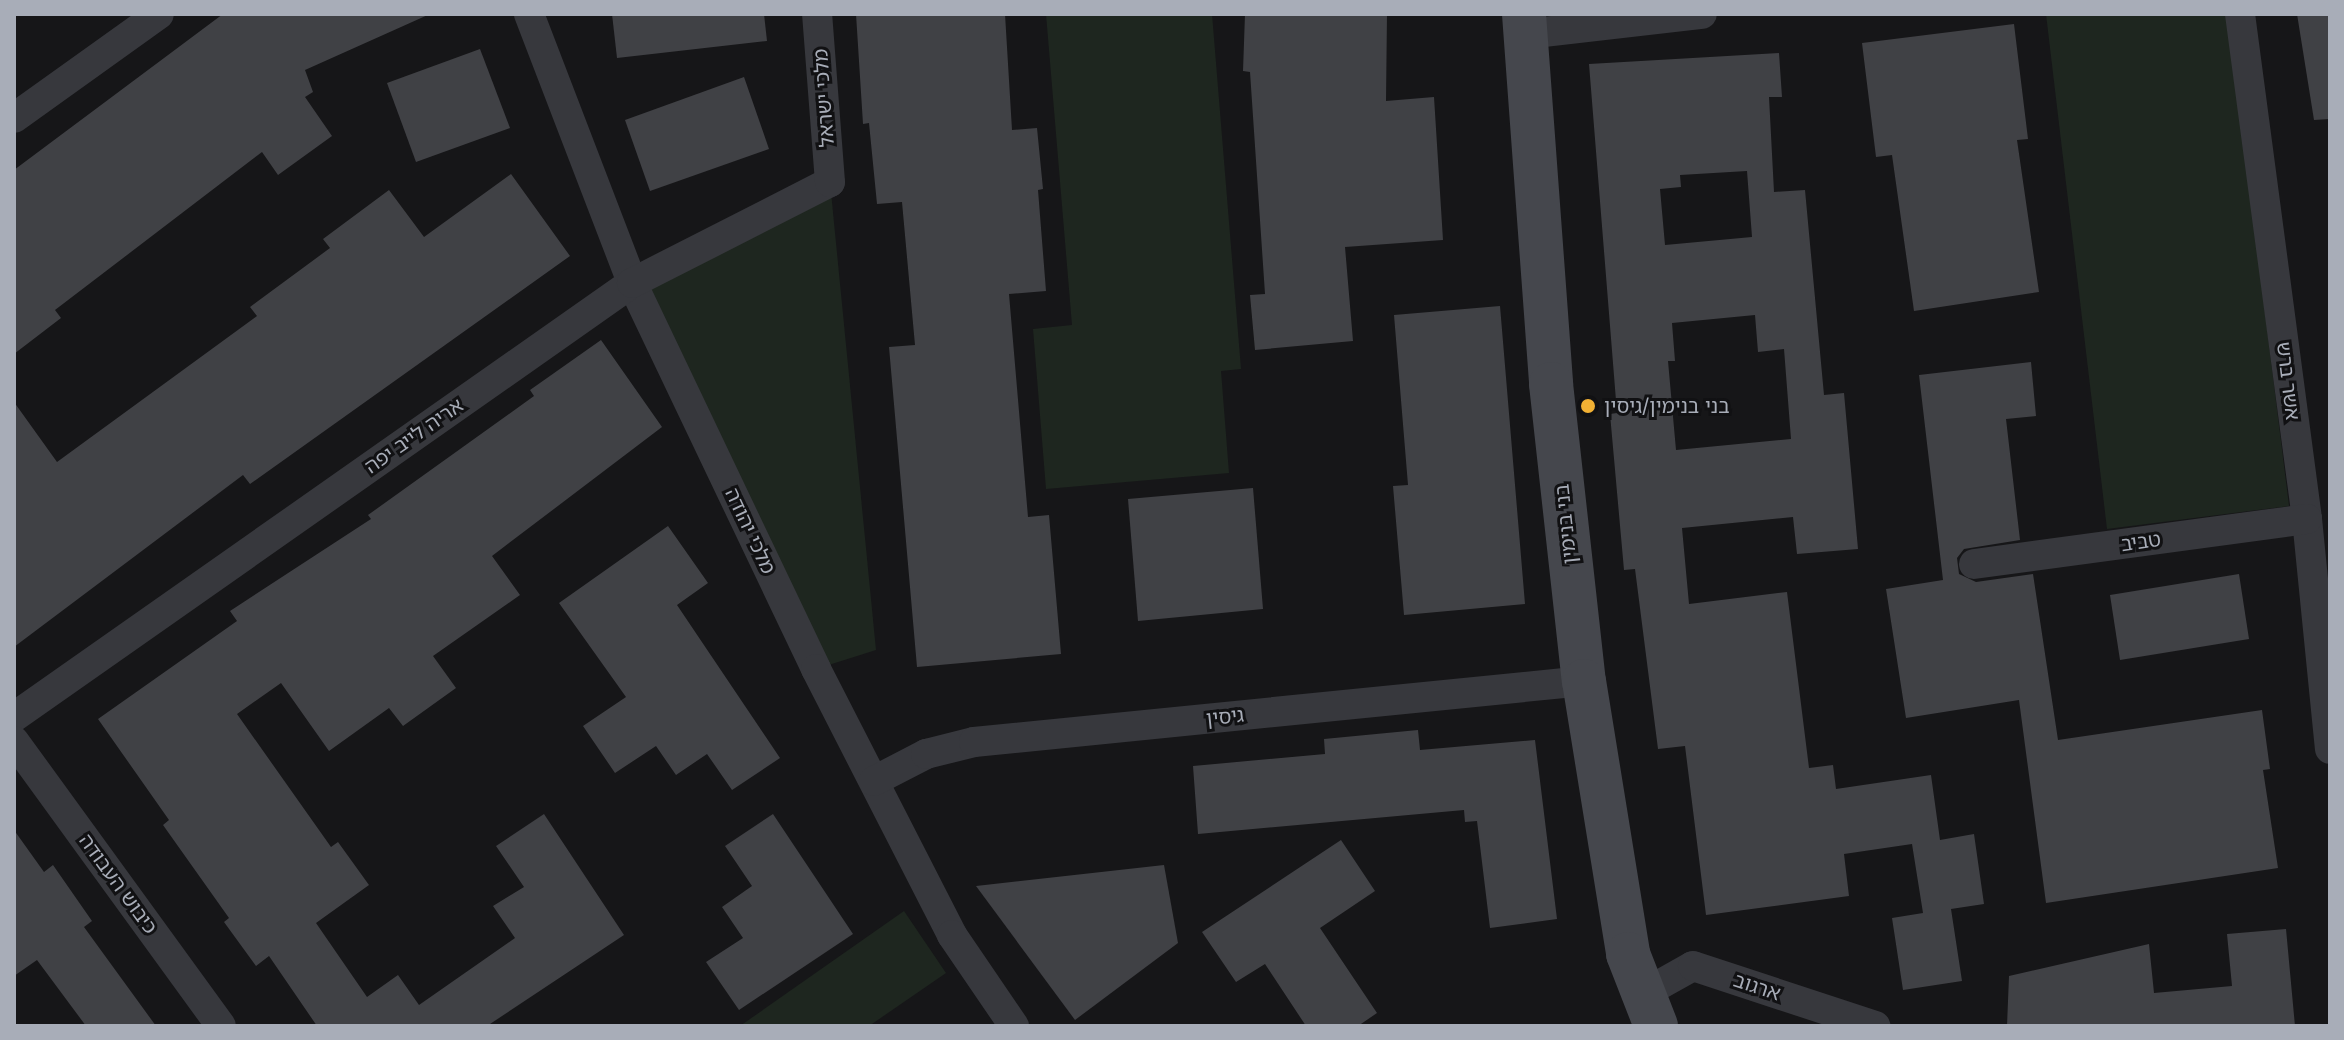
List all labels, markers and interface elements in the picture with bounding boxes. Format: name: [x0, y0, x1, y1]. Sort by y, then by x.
street label: מלכי ישראל: [809, 48, 839, 148]
street label: אשר ברש: [2271, 340, 2305, 422]
street label: אריה לייב יפה: [360, 393, 468, 479]
place label: בני בנימין/גיסין: [1604, 394, 1730, 418]
marker: בני בנימין/גיסין: [1579, 397, 1597, 415]
street label: בני בנימין: [1550, 483, 1582, 565]
street label: מלכי יהודה: [720, 484, 780, 578]
street label: טביב: [2119, 527, 2163, 557]
street label: גיסין: [1205, 703, 1245, 731]
street label: כיבוש העבודה: [74, 829, 162, 939]
street label: ארגוב: [1731, 968, 1783, 1006]

